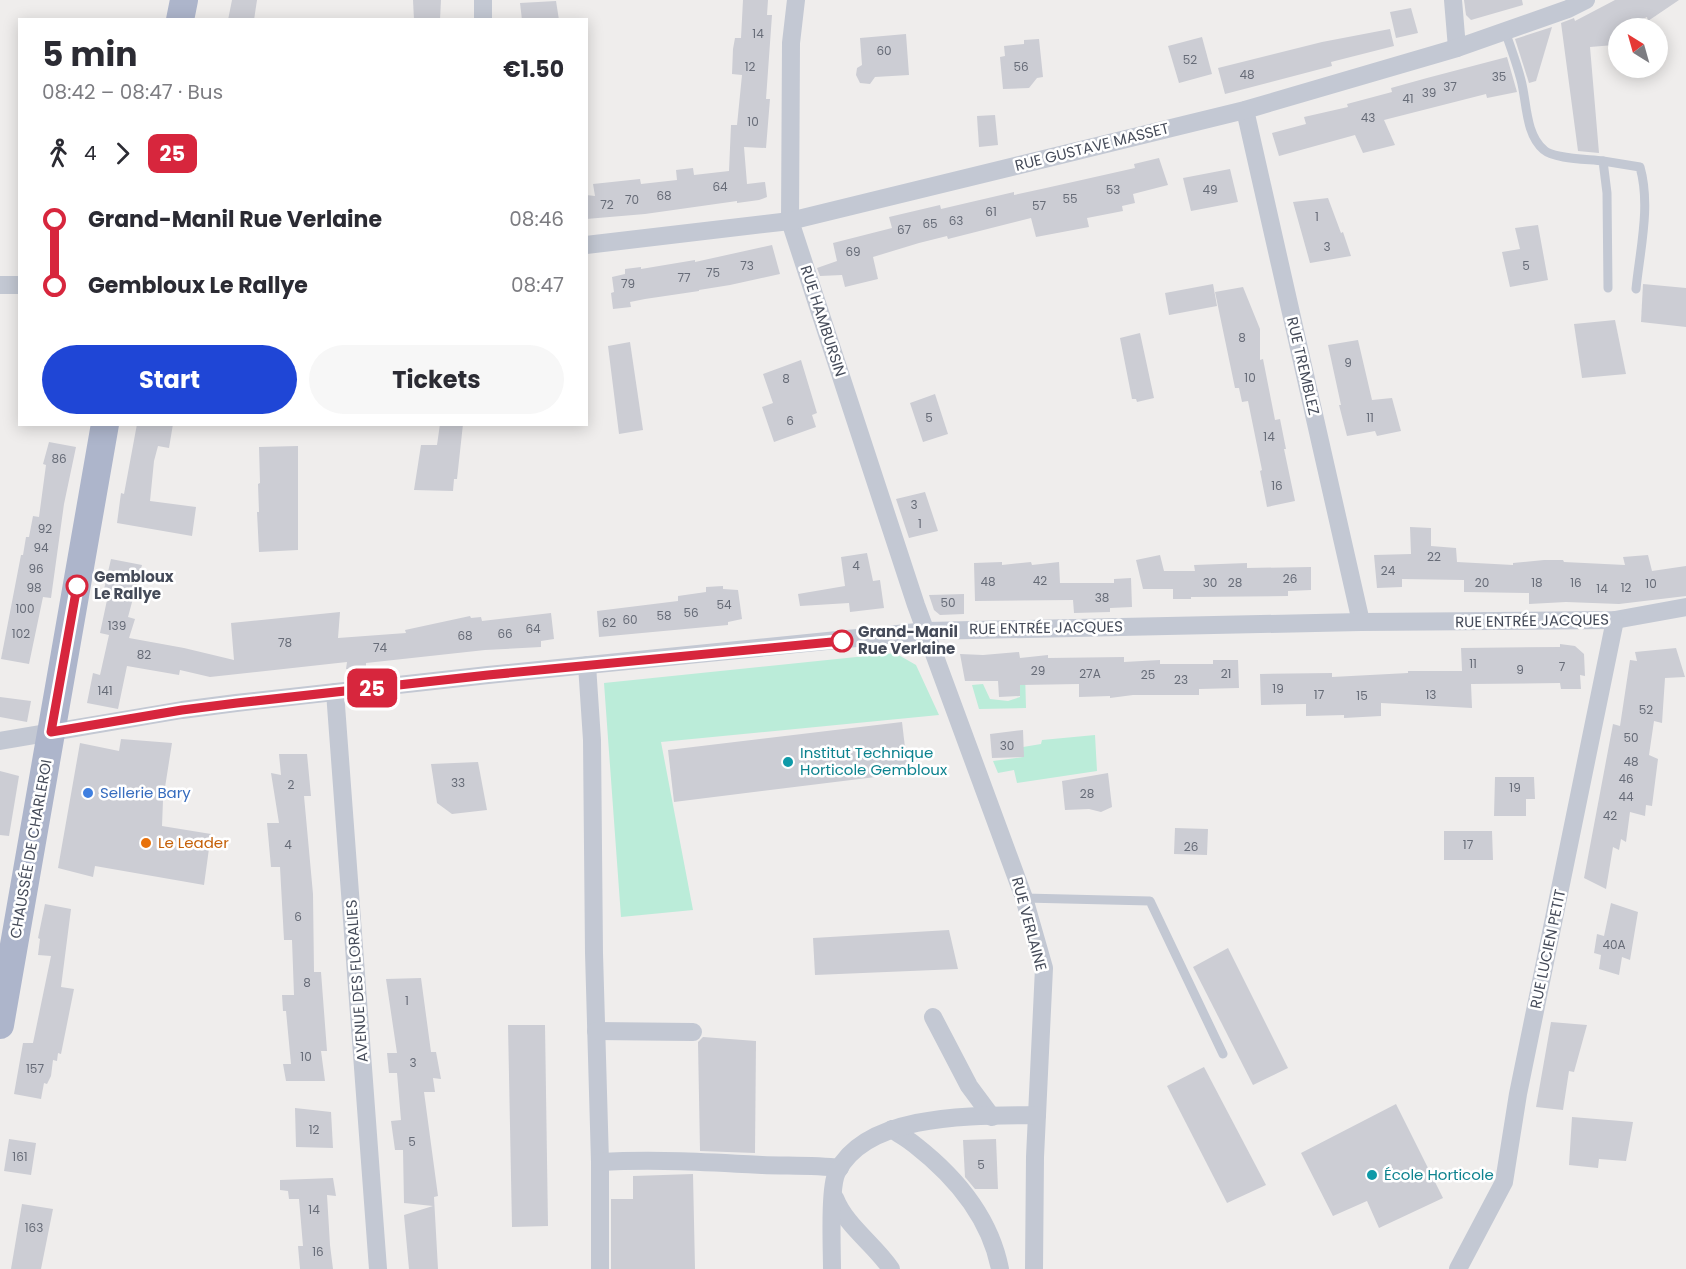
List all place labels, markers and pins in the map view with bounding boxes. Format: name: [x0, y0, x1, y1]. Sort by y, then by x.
place label: Gembloux Le Rallye: [94, 566, 174, 604]
marker: Gembloux Le Rallye: [66, 575, 88, 597]
place label: Grand-Manil Rue Verlaine: [858, 621, 958, 659]
marker: Grand-Manil Rue Verlaine: [831, 630, 853, 652]
place label: Institut Technique Horticole Gembloux: [800, 742, 947, 780]
marker: Institut Technique Horticole Gembloux: [781, 755, 795, 769]
place label: Sellerie Bary: [100, 782, 191, 803]
marker: Sellerie Bary: [81, 786, 95, 800]
place label: Le Leader: [158, 832, 229, 853]
marker: Le Leader: [139, 836, 153, 850]
place label: École Horticole: [1384, 1164, 1494, 1185]
marker: École Horticole: [1365, 1168, 1379, 1182]

